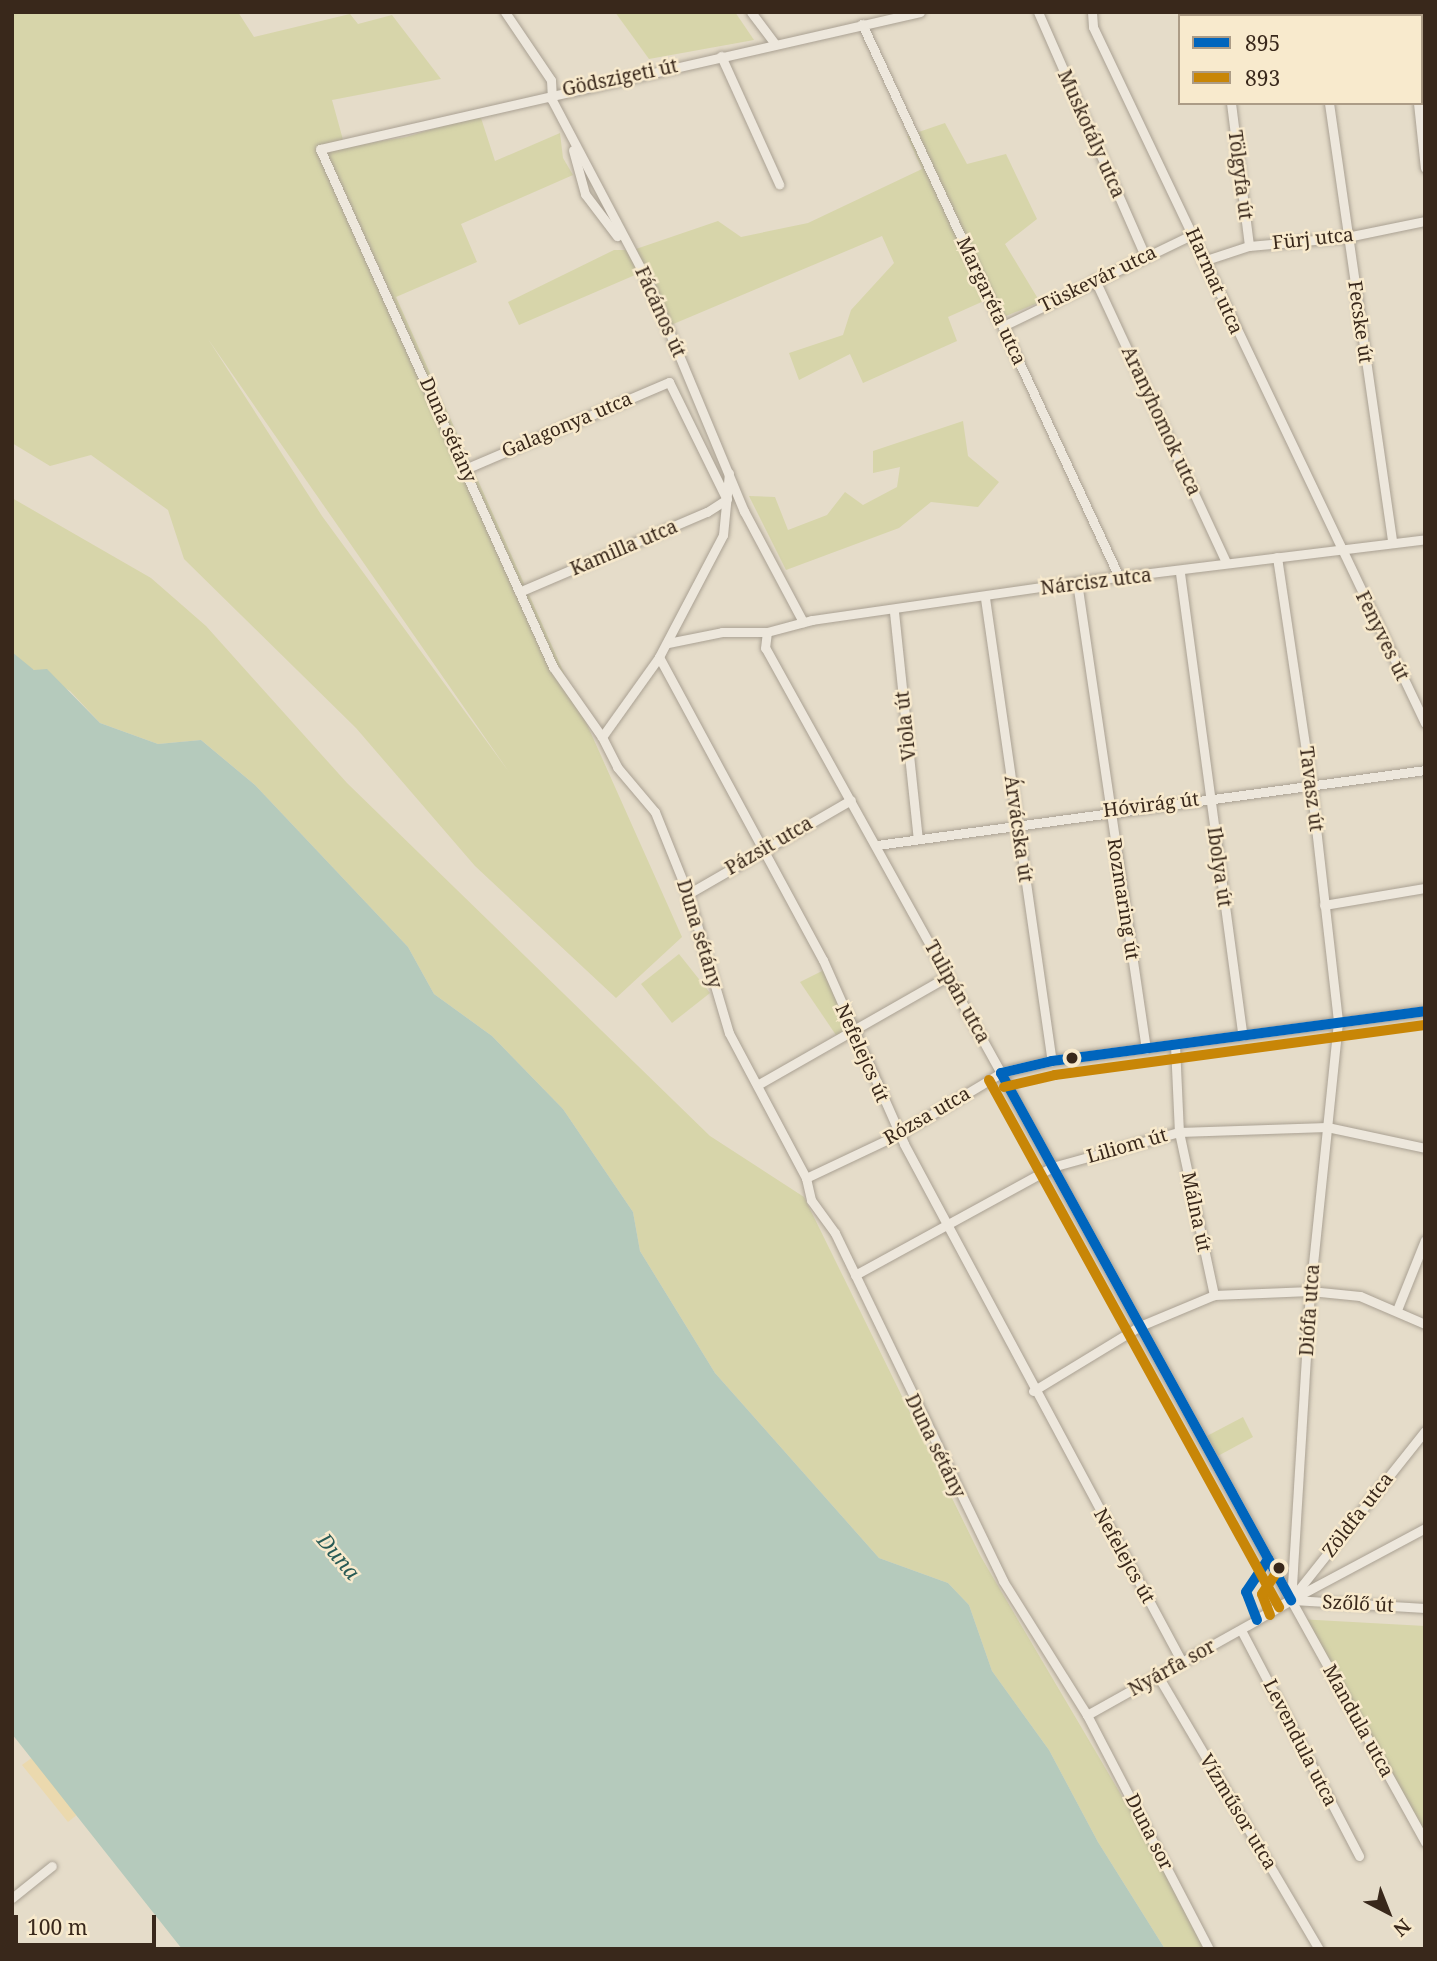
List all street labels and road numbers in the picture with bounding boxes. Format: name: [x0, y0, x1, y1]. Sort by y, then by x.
street label: Gödszigeti út: [560, 55, 680, 101]
street label: Muskotály utca: [1053, 66, 1129, 202]
street label: Tölgyfa út: [1223, 129, 1257, 221]
street label: Fürj utca: [1271, 223, 1355, 255]
street label: Harmat utca: [1180, 224, 1248, 338]
street label: Margaréta utca: [951, 233, 1031, 369]
street label: Tüskevár utca: [1036, 241, 1160, 317]
street label: Fácános út: [630, 263, 690, 361]
street label: Fecske út: [1343, 279, 1377, 365]
street label: Aranyhomok utca: [1116, 343, 1206, 499]
street label: Duna sétány: [415, 374, 481, 486]
street label: Galagonya utca: [499, 387, 635, 463]
street label: Kamilla utca: [567, 515, 681, 581]
street label: Nárcisz utca: [1039, 564, 1153, 600]
street label: Fenyves út: [1351, 588, 1413, 684]
street label: Viola út: [891, 690, 921, 762]
street label: Tavasz út: [1294, 745, 1328, 833]
street label: Árvácska út: [999, 774, 1037, 884]
street label: Hóvirág út: [1102, 788, 1200, 822]
street label: Pázsit utca: [721, 812, 817, 880]
street label: Ibolya út: [1202, 825, 1236, 909]
street label: Rozmaring út: [1102, 836, 1144, 962]
street label: Duna sétány: [672, 877, 726, 991]
street label: Tulipán utca: [919, 937, 995, 1047]
street label: Nefelejcs út: [830, 1000, 894, 1106]
street label: Rózsa utca: [880, 1082, 974, 1150]
street label: Liliom út: [1084, 1124, 1170, 1168]
street label: Málna út: [1176, 1170, 1216, 1254]
street label: Diófa utca: [1295, 1263, 1325, 1357]
street label: Duna sétány: [900, 1390, 970, 1502]
street label: Zöldfa utca: [1318, 1468, 1398, 1562]
street label: Nefelejcs út: [1089, 1504, 1159, 1608]
street label: Szőlő út: [1322, 1591, 1394, 1617]
street label: Nyárfa sor: [1124, 1635, 1220, 1701]
street label: Mandula utca: [1318, 1661, 1398, 1781]
street label: Levendula utca: [1258, 1676, 1342, 1810]
street label: Vízműsor utca: [1195, 1750, 1281, 1874]
street label: Duna sor: [1120, 1790, 1178, 1874]

